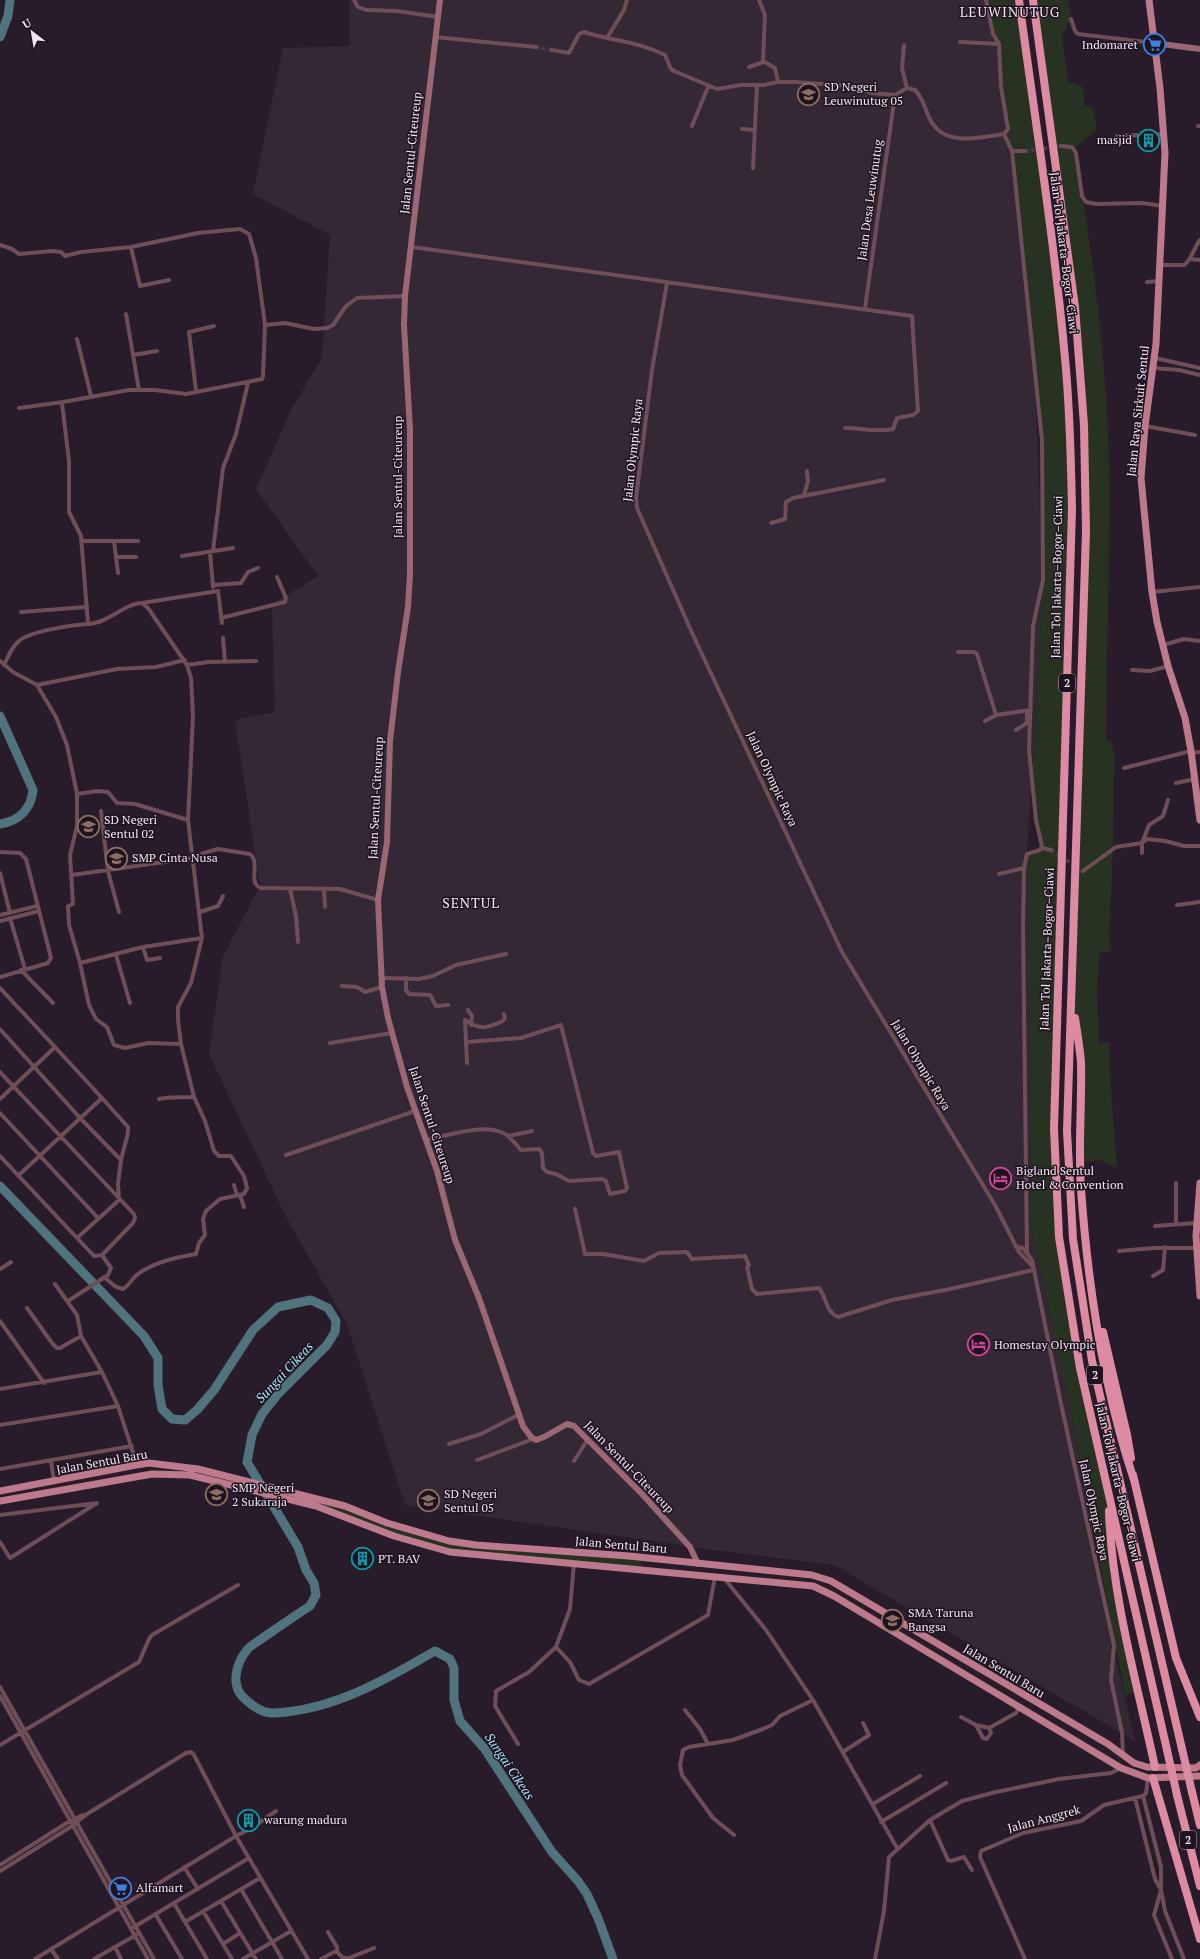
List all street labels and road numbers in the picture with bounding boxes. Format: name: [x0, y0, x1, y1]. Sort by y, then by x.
street label: Jalan Sentul-Citeureup: [397, 91, 424, 215]
street label: Jalan Desa Leuwinutug: [854, 138, 886, 261]
street label: Jalan Tol Jakarta–Bogor–Ciawi: [1047, 171, 1082, 335]
street label: Jalan Raya Sirkuit Sentul: [1123, 344, 1152, 477]
street label: Jalan Olympic Raya: [620, 398, 645, 502]
street label: Jalan Sentul-Citeureup: [390, 416, 405, 538]
street label: Jalan Tol Jakarta–Bogor–Ciawi: [1048, 495, 1065, 659]
road number: 2: [1059, 674, 1075, 692]
street label: Jalan Olympic Raya: [744, 729, 801, 829]
street label: Jalan Sentul-Citeureup: [365, 736, 386, 860]
street label: Jalan Tol Jakarta–Bogor–Ciawi: [1036, 867, 1057, 1031]
street label: Jalan Olympic Raya: [888, 1017, 955, 1113]
street label: Jalan Sentul-Citeureup: [406, 1064, 459, 1186]
road number: 2: [1087, 1366, 1103, 1384]
street label: Jalan Tol Jakarta–Bogor–Ciawi: [1093, 1401, 1144, 1563]
street label: Jalan Sentul-Citeureup: [581, 1417, 677, 1516]
street label: Jalan Sentul Baru: [55, 1446, 149, 1477]
street label: Jalan Olympic Raya: [1076, 1458, 1113, 1562]
street label: Jalan Sentul Baru: [574, 1533, 668, 1556]
street label: Jalan Sentul Baru: [961, 1640, 1048, 1701]
street label: Jalan Anggrek: [1006, 1801, 1083, 1835]
road number: 2: [1180, 1831, 1196, 1849]

